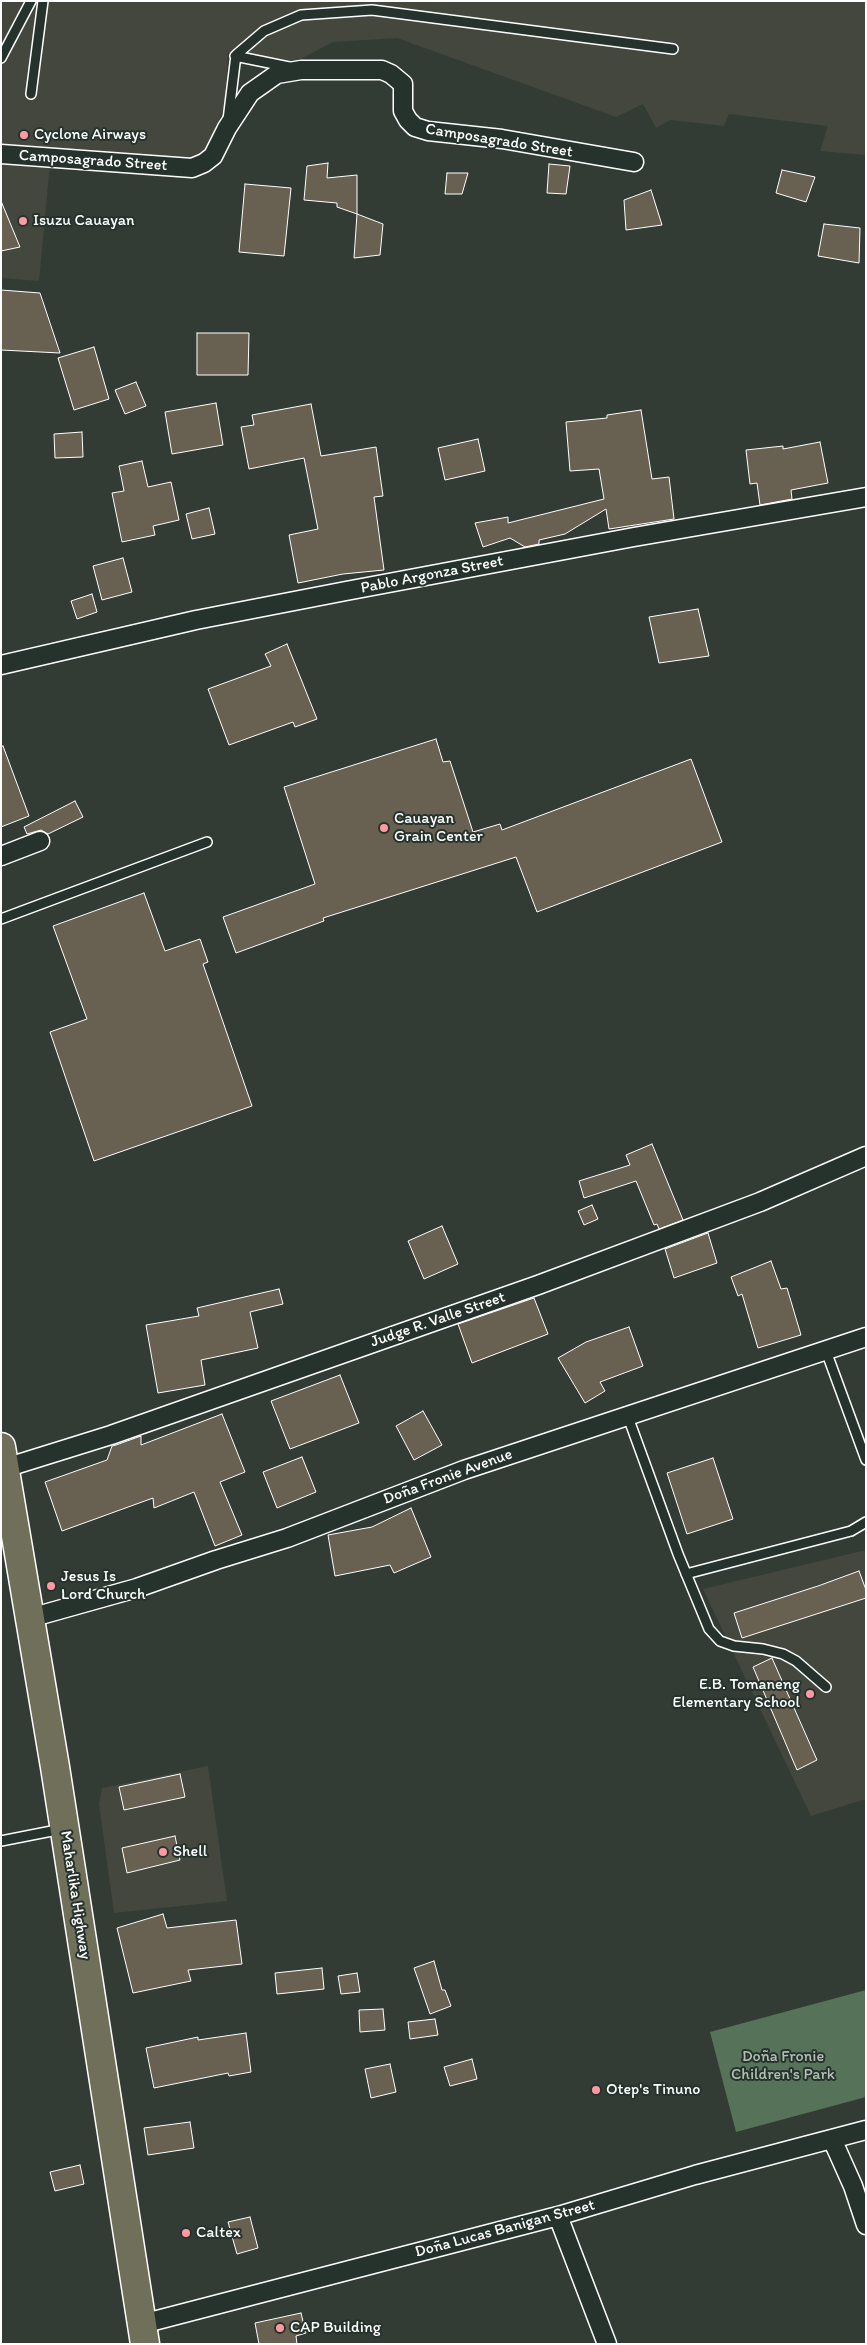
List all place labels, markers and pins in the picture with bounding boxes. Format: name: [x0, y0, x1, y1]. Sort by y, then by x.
place label: Cyclone Airways: [34, 125, 146, 145]
marker: Cyclone Airways: [18, 129, 30, 141]
place label: Isuzu Cauayan: [33, 211, 135, 231]
marker: Isuzu Cauayan: [17, 215, 29, 227]
place label: Cauayan Grain Center: [394, 809, 483, 847]
marker: Cauayan Grain Center: [378, 822, 390, 834]
place label: Jesus Is Lord Church: [61, 1567, 146, 1605]
marker: Jesus Is Lord Church: [45, 1580, 57, 1592]
place label: E.B. Tomaneng Elementary School: [672, 1675, 800, 1713]
marker: E.B. Tomaneng Elementary School: [804, 1688, 816, 1700]
place label: Shell: [173, 1842, 207, 1862]
marker: Shell: [157, 1846, 169, 1858]
place label: Otep's Tinuno: [606, 2080, 700, 2100]
marker: Otep's Tinuno: [590, 2084, 602, 2096]
place label: Caltex: [196, 2223, 241, 2243]
marker: Caltex: [180, 2227, 192, 2239]
place label: CAP Building: [290, 2318, 381, 2338]
marker: CAP Building: [274, 2322, 286, 2334]

